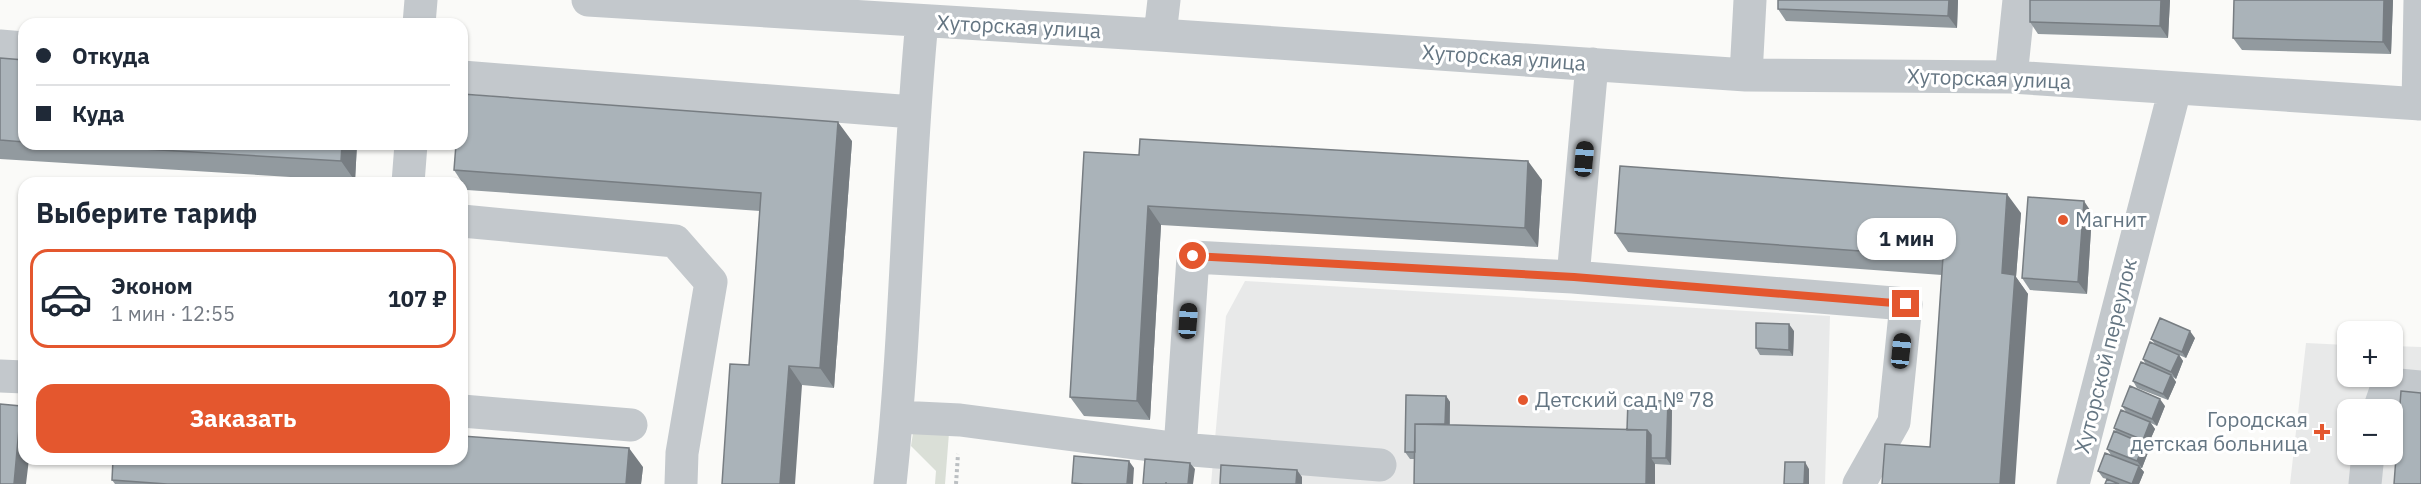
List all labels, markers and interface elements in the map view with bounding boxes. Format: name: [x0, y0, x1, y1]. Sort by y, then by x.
street label: Хуторская улица: [936, 8, 1102, 44]
street label: Хуторская улица: [1421, 37, 1587, 77]
text: Откуда: [72, 41, 150, 70]
street label: Хуторская улица: [1906, 61, 2072, 95]
text: Куда: [72, 99, 125, 128]
car: [1573, 140, 1595, 178]
text: Выберите тариф: [36, 195, 257, 230]
place label: Магнит: [2075, 205, 2147, 233]
marker: Магнит: [2056, 213, 2070, 227]
callout: 1 мин: [1856, 217, 1956, 259]
text: 1 мин: [1879, 225, 1934, 252]
route start: [1179, 242, 1206, 269]
street label: Хуторской переулок: [2067, 255, 2143, 456]
text: Эконом: [111, 271, 193, 300]
icon: car: [39, 272, 93, 326]
text: 107 ₽: [388, 284, 447, 313]
route end: [1892, 290, 1919, 317]
text: 1 мин · 12:55: [111, 300, 235, 327]
car: [1178, 302, 1198, 340]
map controls: [2337, 321, 2403, 465]
button: +: [2337, 321, 2403, 387]
car: [1890, 332, 1912, 370]
button: Заказать: [36, 384, 450, 453]
place label: Детский сад № 78: [1535, 385, 1714, 413]
marker: Детский сад № 78: [1516, 393, 1530, 407]
button: −: [2337, 399, 2403, 465]
place label: Городская детская больница: [2130, 405, 2308, 457]
marker: Городская детская больница: [2313, 423, 2331, 441]

